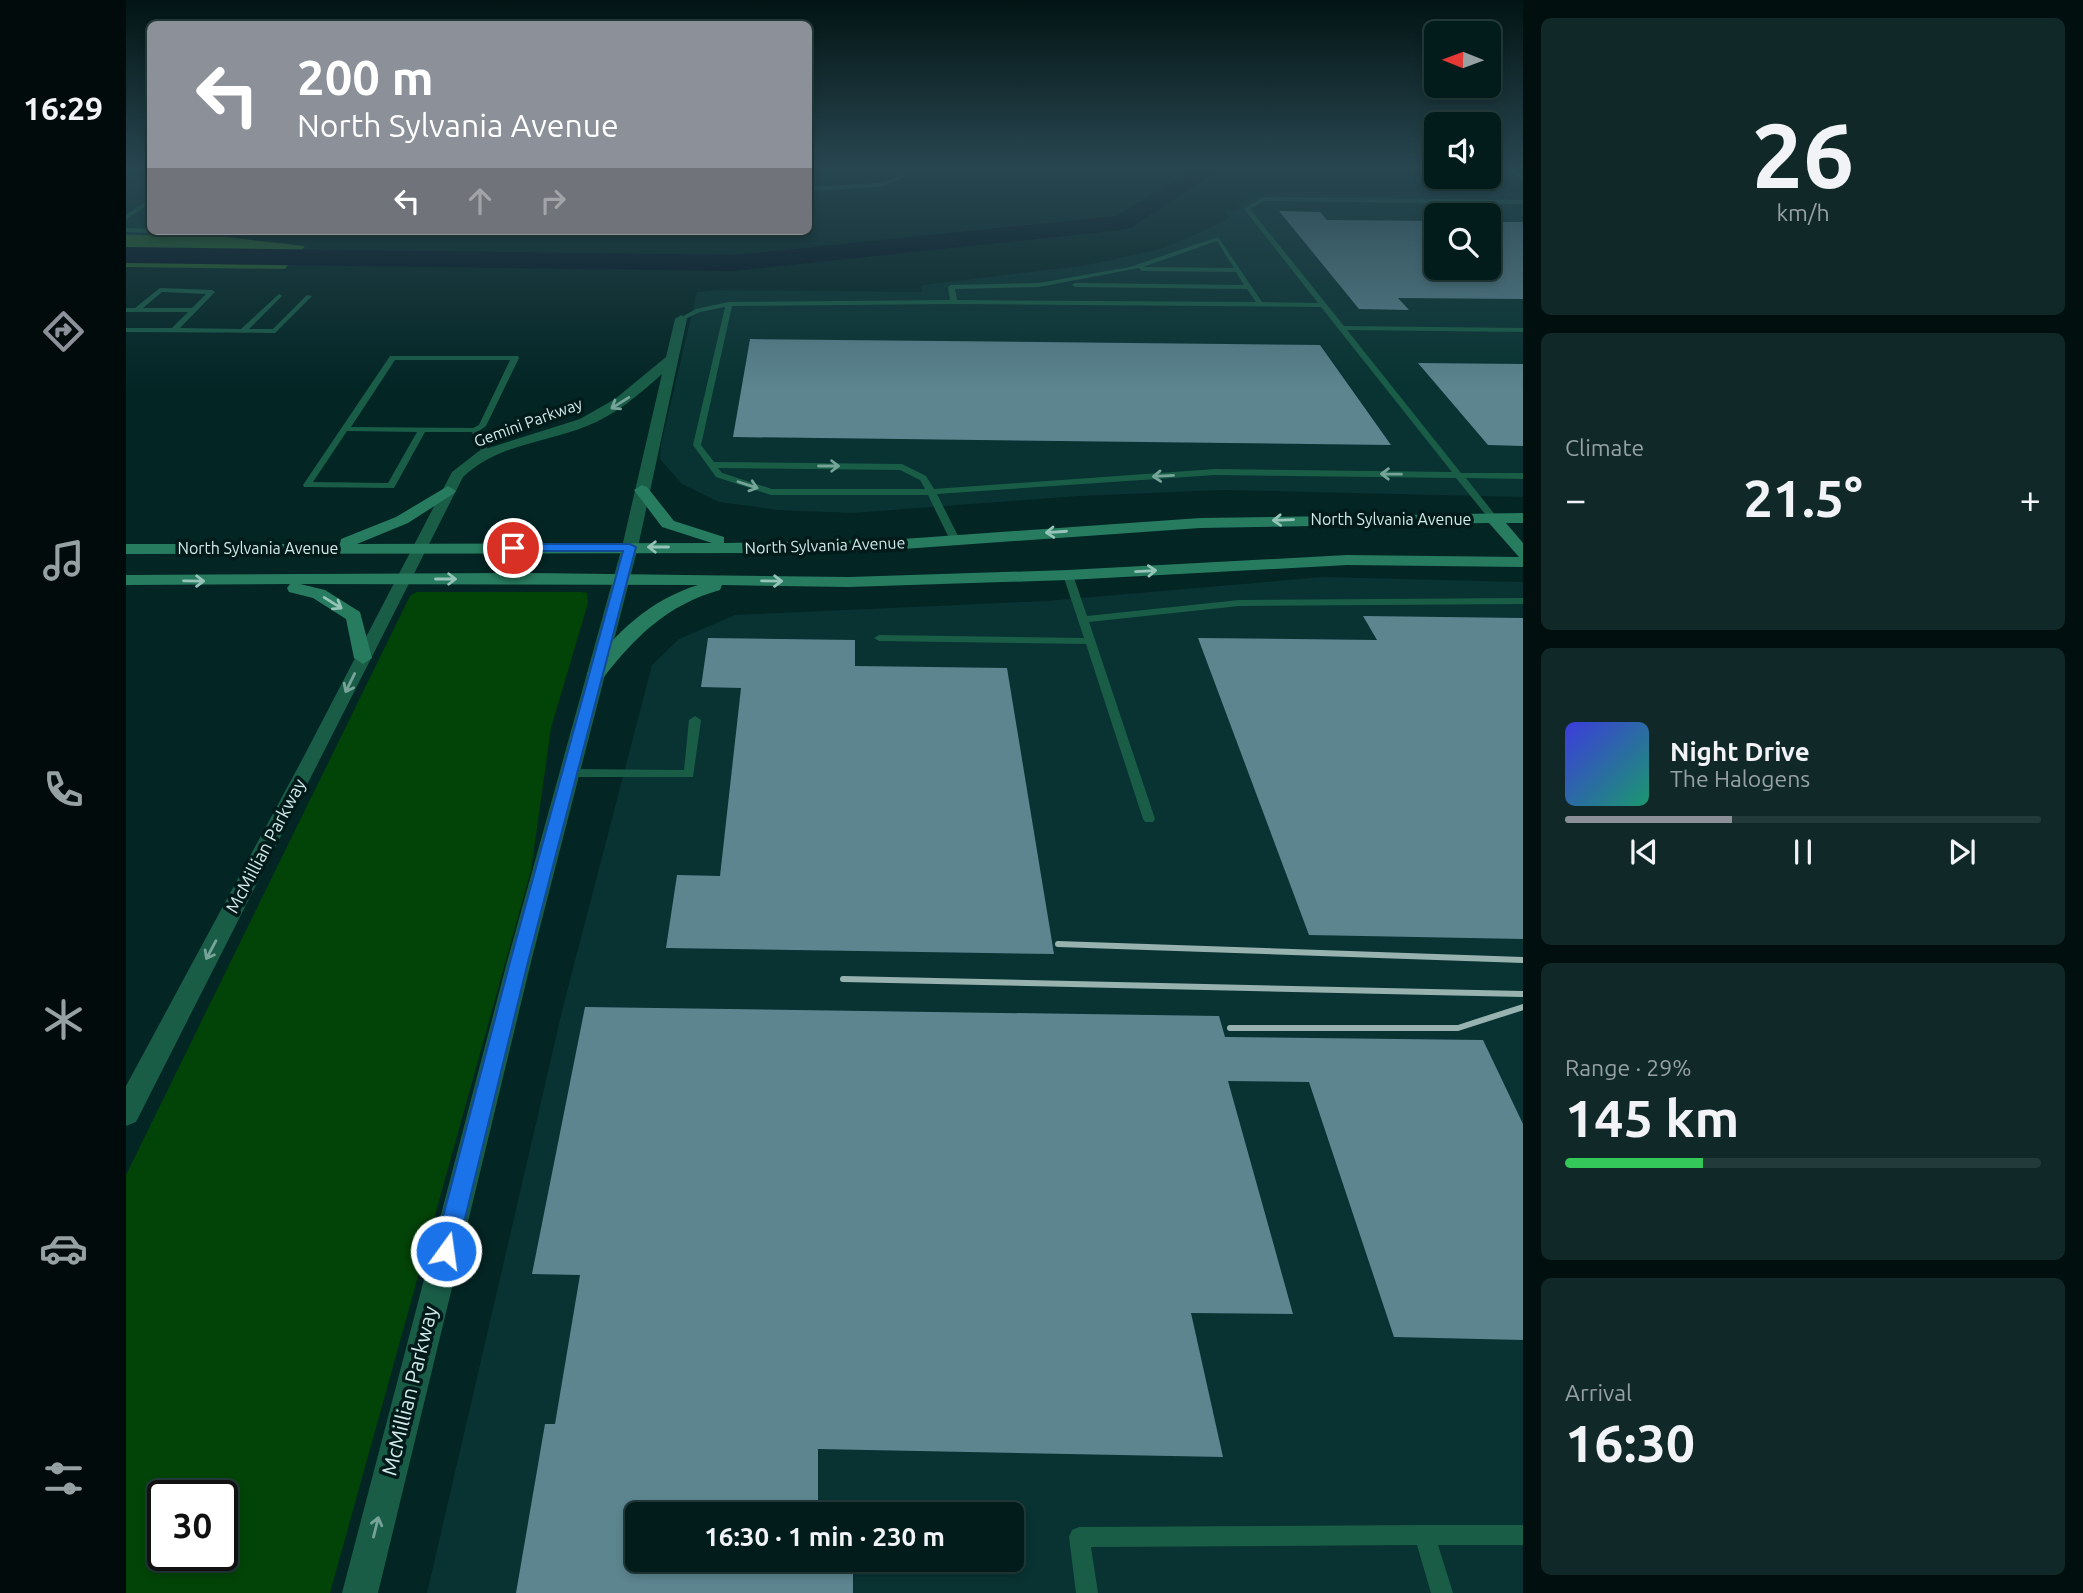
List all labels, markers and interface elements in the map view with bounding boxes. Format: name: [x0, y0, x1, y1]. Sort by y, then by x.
north arrow: [1424, 21, 1502, 98]
map controls: [1424, 21, 1501, 280]
icon: left: [182, 49, 273, 140]
text: 200 m: [297, 49, 434, 104]
text: 16:29: [23, 90, 103, 126]
text: 26: [1752, 103, 1854, 205]
text: North Sylvania Avenue: [297, 107, 619, 143]
button: sound: [1424, 112, 1501, 189]
icon: left: [388, 182, 426, 220]
icon: ahead: [461, 182, 499, 220]
icon: right: [534, 182, 572, 220]
text: km/h: [1776, 200, 1830, 225]
button: search: [1424, 203, 1501, 280]
icon: directions: [39, 307, 88, 356]
street label: Gemini Parkway: [471, 394, 585, 450]
one-way arrow: [610, 397, 630, 411]
text: Climate: [1565, 435, 1644, 460]
one-way arrow: [818, 459, 841, 473]
one-way arrow: [1379, 467, 1402, 481]
one-way arrow: [1152, 469, 1175, 482]
text: 21.5°: [1743, 469, 1863, 527]
text: −: [1565, 478, 1586, 520]
text: +: [2020, 478, 2041, 520]
one-way arrow: [737, 479, 759, 492]
street label: North Sylvania Avenue: [1311, 510, 1471, 528]
one-way arrow: [1272, 514, 1295, 527]
pin: [483, 518, 543, 578]
one-way arrow: [1045, 526, 1068, 539]
icon: arrive: [494, 529, 532, 567]
street label: North Sylvania Avenue: [744, 533, 906, 557]
icon: music: [39, 536, 88, 585]
street label: North Sylvania Avenue: [178, 539, 338, 557]
one-way arrow: [646, 541, 669, 554]
one-way arrow: [1134, 564, 1157, 577]
one-way arrow: [434, 572, 457, 586]
one-way arrow: [182, 574, 205, 588]
one-way arrow: [760, 574, 783, 587]
one-way arrow: [323, 595, 342, 610]
one-way arrow: [343, 672, 357, 693]
text: Night Drive: [1670, 737, 1810, 766]
icon: phone: [39, 765, 88, 814]
text: The Halogens: [1670, 766, 1810, 791]
street label: McMillian Parkway: [221, 775, 309, 916]
icon: previous: [1625, 833, 1663, 871]
icon: pause: [1784, 833, 1822, 871]
icon: next: [1943, 833, 1981, 871]
one-way arrow: [203, 939, 217, 960]
icon: climate: [39, 995, 88, 1044]
text: Range · 29%: [1565, 1055, 1692, 1080]
text: 145 km: [1565, 1089, 1739, 1147]
position arrow: [409, 1214, 483, 1288]
icon: car: [39, 1224, 88, 1273]
street label: McMillian Parkway: [376, 1303, 442, 1478]
text: Arrival: [1565, 1380, 1632, 1405]
text: 16:30: [1565, 1414, 1695, 1472]
icon: filters: [39, 1454, 88, 1503]
speed limit sign: 30: [147, 1480, 238, 1571]
one-way arrow: [370, 1516, 383, 1539]
text: 16:30 · 1 min · 230 m: [704, 1522, 945, 1551]

